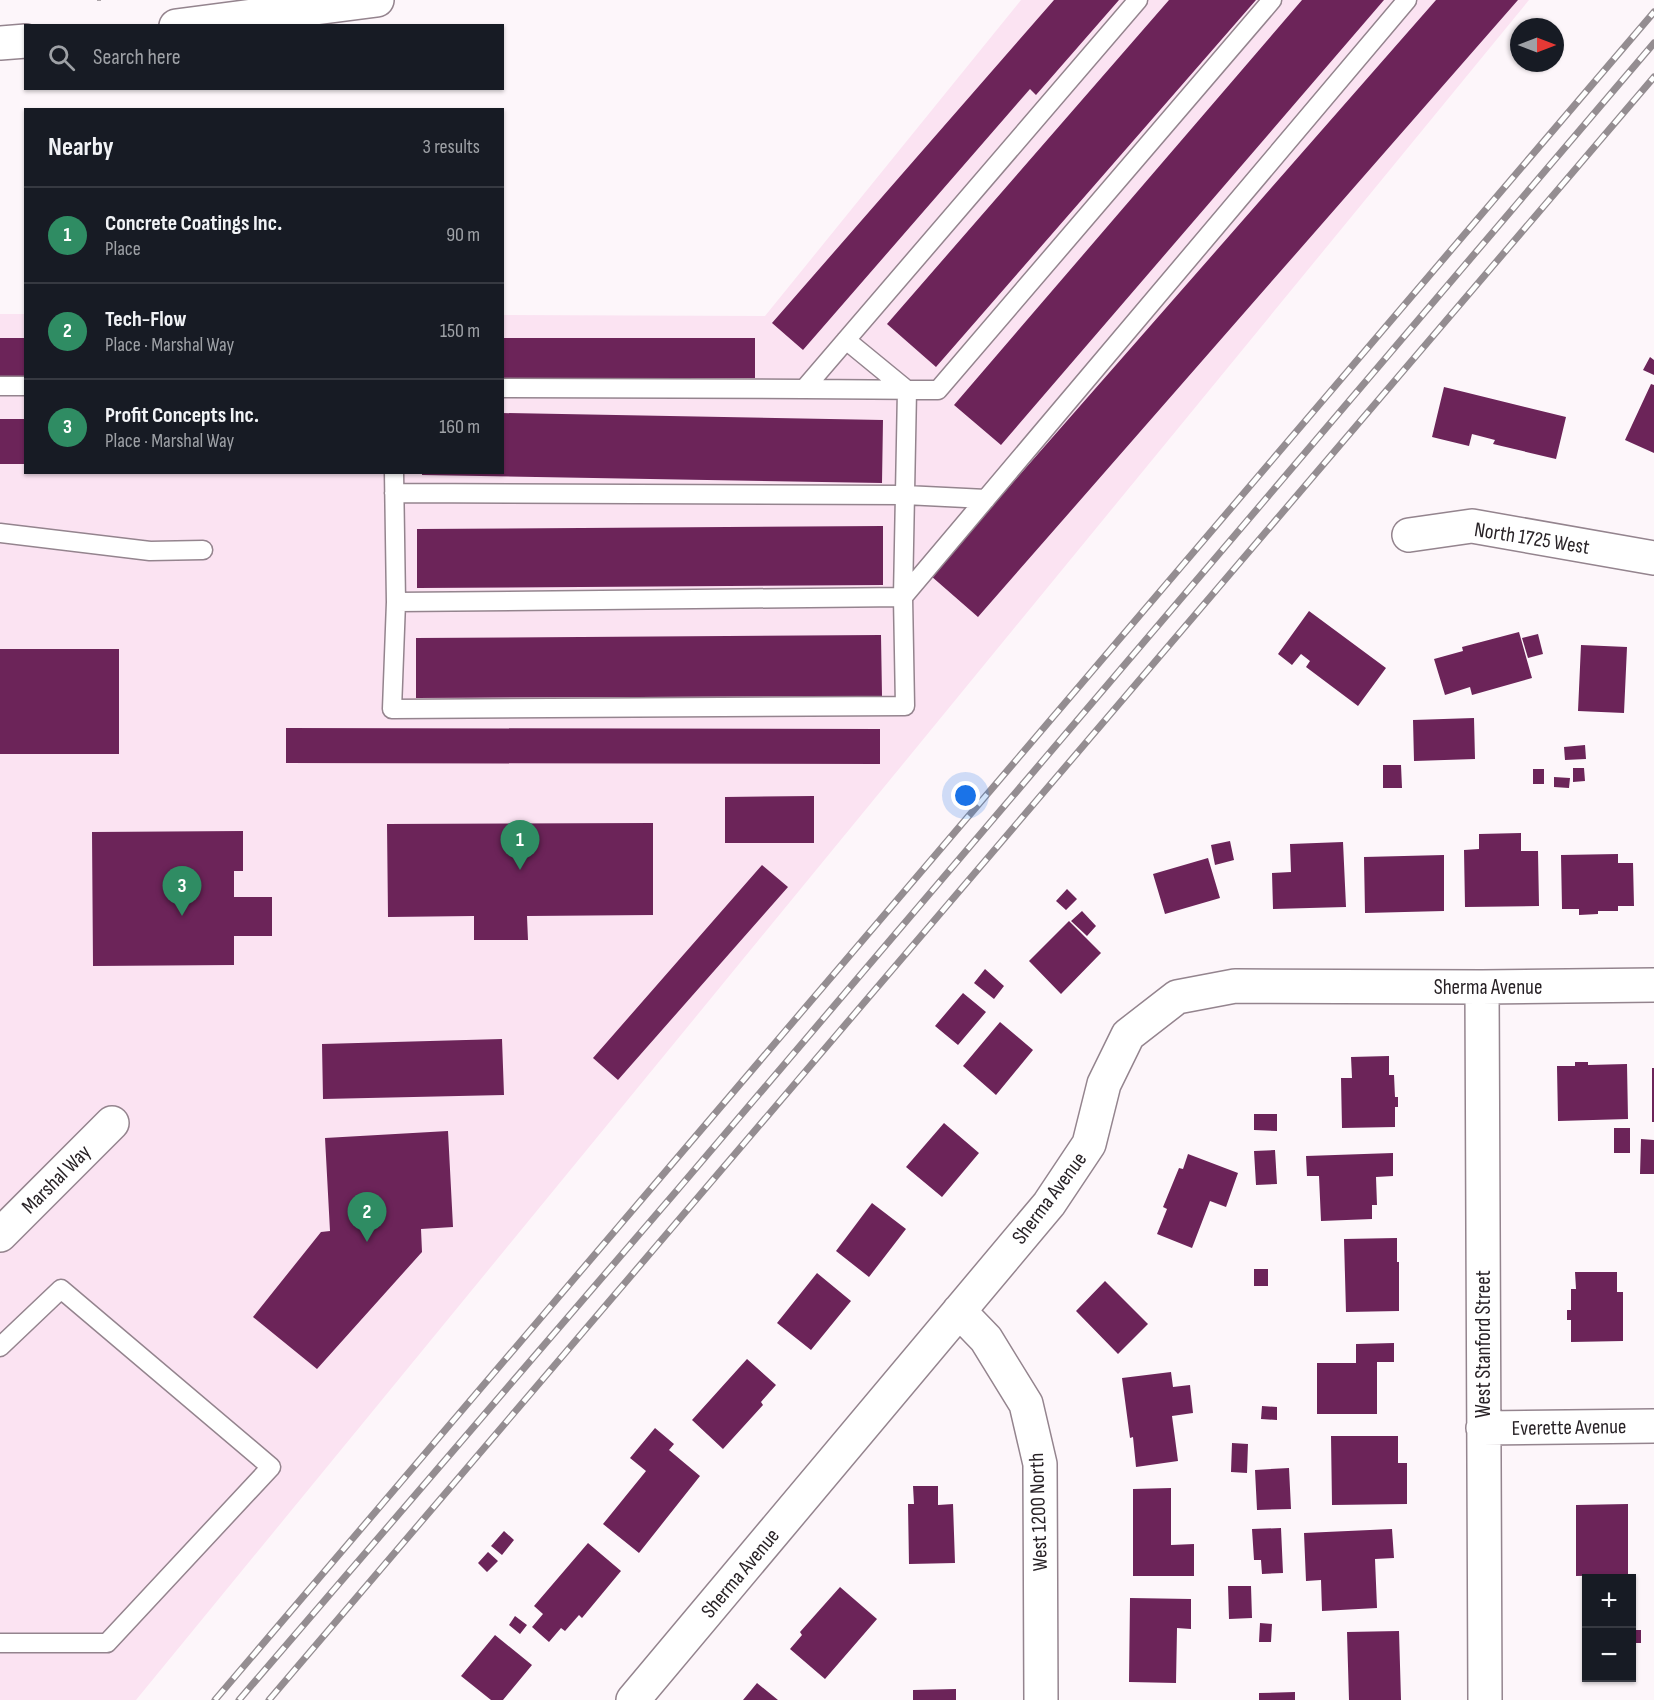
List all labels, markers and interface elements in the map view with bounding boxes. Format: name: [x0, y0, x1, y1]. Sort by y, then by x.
north arrow: [1510, 18, 1564, 72]
search box: [24, 24, 504, 90]
icon: search: [45, 41, 78, 74]
text: Search here: [93, 44, 180, 71]
text: Nearby: [48, 132, 114, 163]
text: 3 results: [423, 135, 480, 159]
text: Concrete Coatings Inc.: [105, 210, 282, 237]
text: 1: [64, 223, 71, 247]
text: 90 m: [446, 223, 480, 247]
text: Place: [105, 237, 141, 261]
text: Tech-Flow: [105, 306, 186, 333]
text: 2: [63, 319, 72, 343]
text: 150 m: [440, 319, 480, 343]
text: Place · Marshal Way: [105, 333, 234, 357]
text: Profit Concepts Inc.: [105, 402, 259, 429]
text: 3: [63, 415, 72, 439]
text: 160 m: [439, 415, 480, 439]
text: Place · Marshal Way: [105, 429, 234, 453]
street label: North 1725 West: [1473, 517, 1591, 560]
your location: [951, 781, 980, 810]
pin: 1: [500, 820, 540, 870]
pin: 3: [162, 866, 201, 916]
street label: Sherma Avenue: [1434, 975, 1542, 1000]
street label: Marshal Way: [17, 1140, 96, 1219]
street label: Sherma Avenue: [1007, 1147, 1092, 1249]
pin: 2: [348, 1192, 386, 1242]
street label: West Stanford Street: [1471, 1270, 1496, 1418]
street label: Everette Avenue: [1511, 1414, 1627, 1441]
street label: West 1200 North: [1024, 1452, 1053, 1572]
street label: Sherma Avenue: [696, 1524, 785, 1623]
map controls: [1582, 1574, 1636, 1682]
button: +: [1582, 1574, 1636, 1628]
button: −: [1582, 1628, 1636, 1682]

